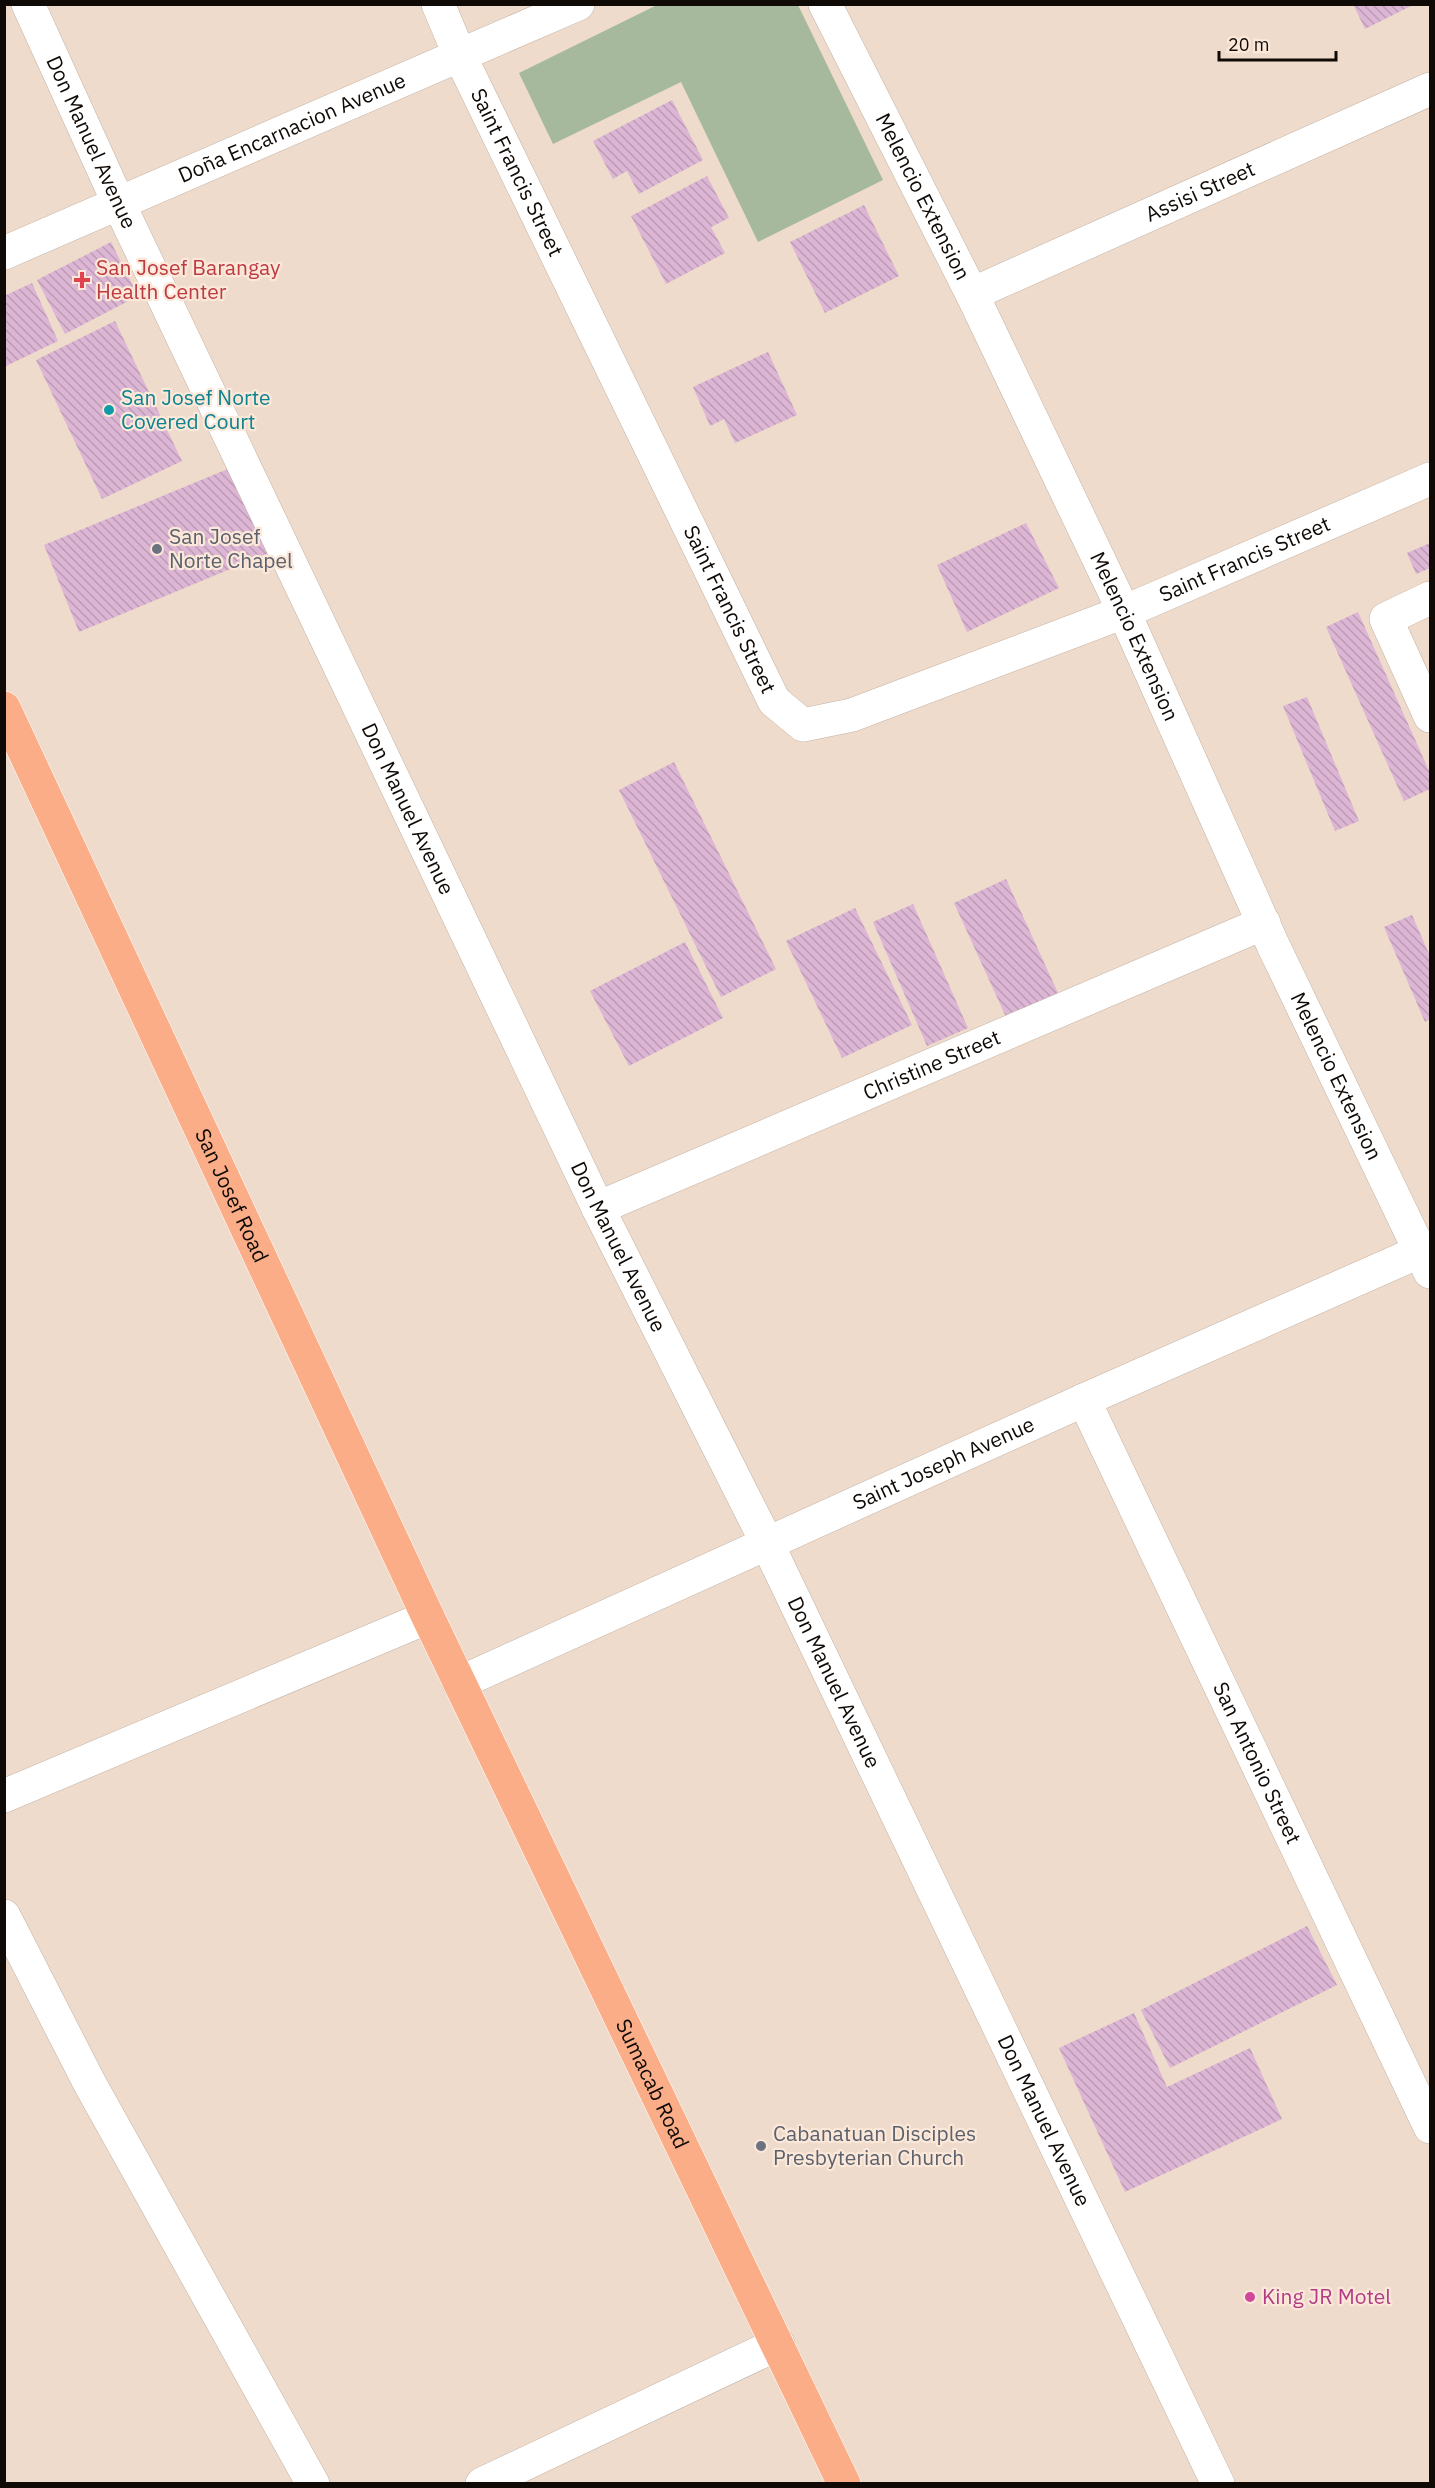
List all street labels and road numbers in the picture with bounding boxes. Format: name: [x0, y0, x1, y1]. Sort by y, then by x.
street label: Don Manuel Avenue: [40, 51, 144, 233]
street label: Doña Encarnacion Avenue: [173, 65, 410, 189]
street label: Saint Francis Street: [465, 83, 570, 261]
street label: Melencio Extension: [870, 108, 977, 284]
street label: Assisi Street: [1141, 154, 1259, 228]
street label: Saint Francis Street: [1155, 509, 1334, 608]
street label: Saint Francis Street: [678, 520, 783, 698]
street label: Melencio Extension: [1084, 547, 1186, 725]
street label: Don Manuel Avenue: [356, 718, 461, 899]
street label: Melencio Extension: [1285, 987, 1389, 1164]
street label: Christine Street: [858, 1023, 1004, 1106]
street label: San Josef Road: [189, 1124, 276, 1267]
street label: Don Manuel Avenue: [565, 1157, 673, 1337]
street label: Saint Joseph Avenue: [848, 1409, 1038, 1516]
street label: Don Manuel Avenue: [782, 1592, 888, 1773]
street label: San Antonio Street: [1207, 1677, 1308, 1848]
street label: Sumacab Road: [610, 2014, 696, 2153]
street label: Don Manuel Avenue: [992, 2030, 1098, 2211]

